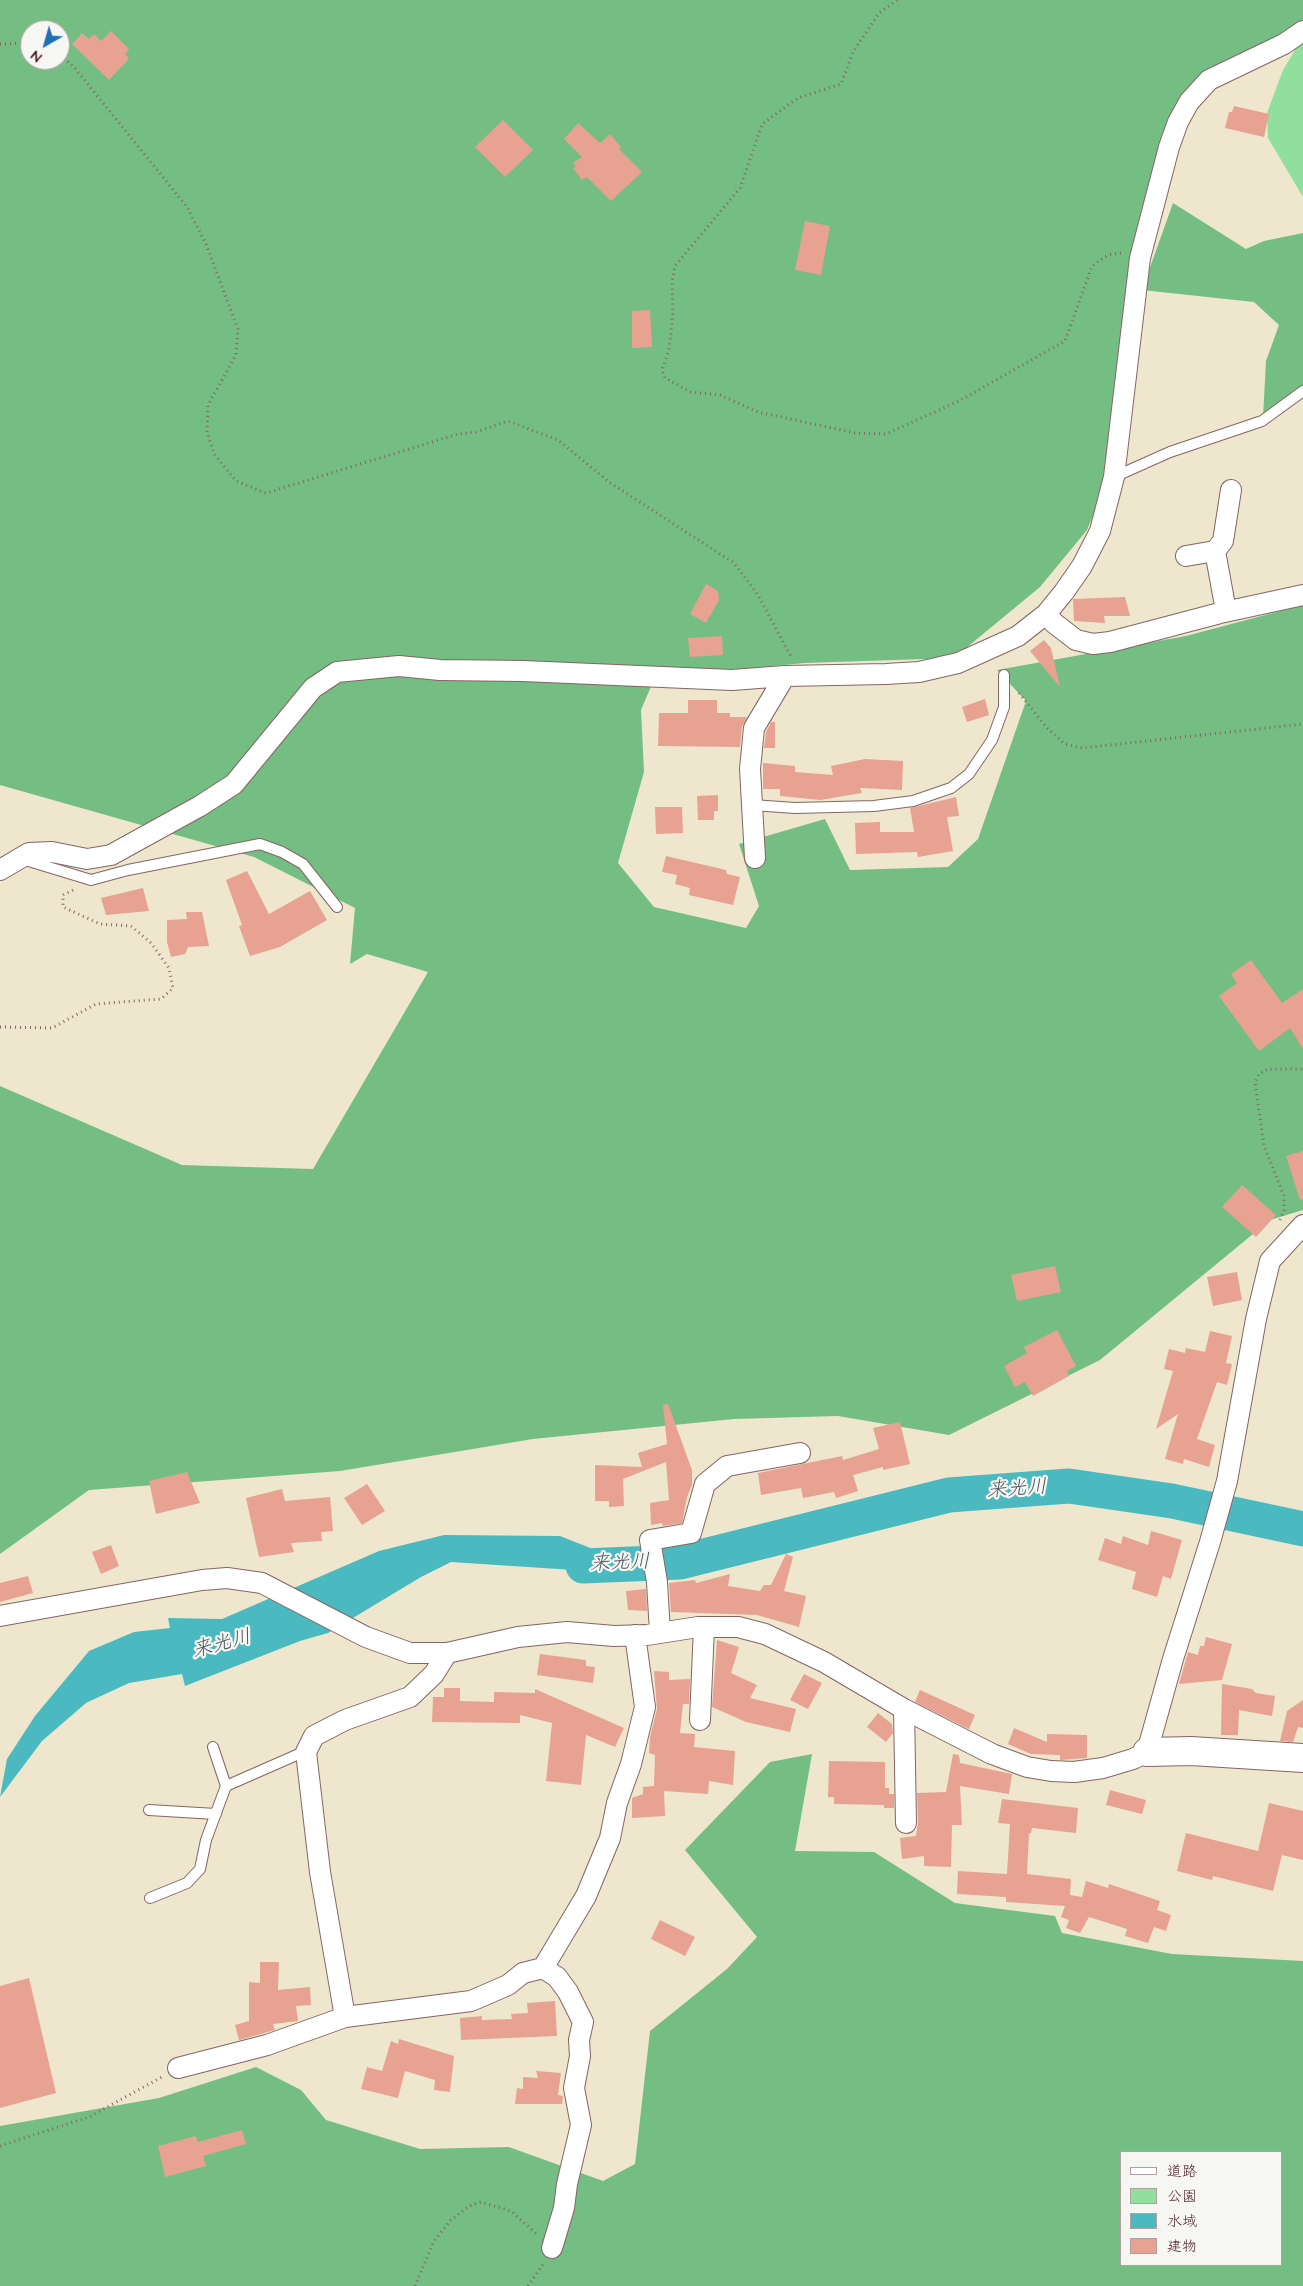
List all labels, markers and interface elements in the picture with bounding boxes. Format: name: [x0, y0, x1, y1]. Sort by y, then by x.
north arrow: [20, 20, 70, 70]
text: N: [27, 45, 46, 67]
water label: 来光川: [986, 1476, 1048, 1504]
water label: 来光川: [590, 1551, 650, 1577]
water label: 来光川: [190, 1626, 254, 1664]
legend: [1120, 2151, 1283, 2266]
text: 道路: [1167, 2161, 1197, 2182]
text: 公園: [1167, 2186, 1197, 2207]
text: 水域: [1167, 2211, 1197, 2232]
text: 建物: [1167, 2236, 1197, 2257]

